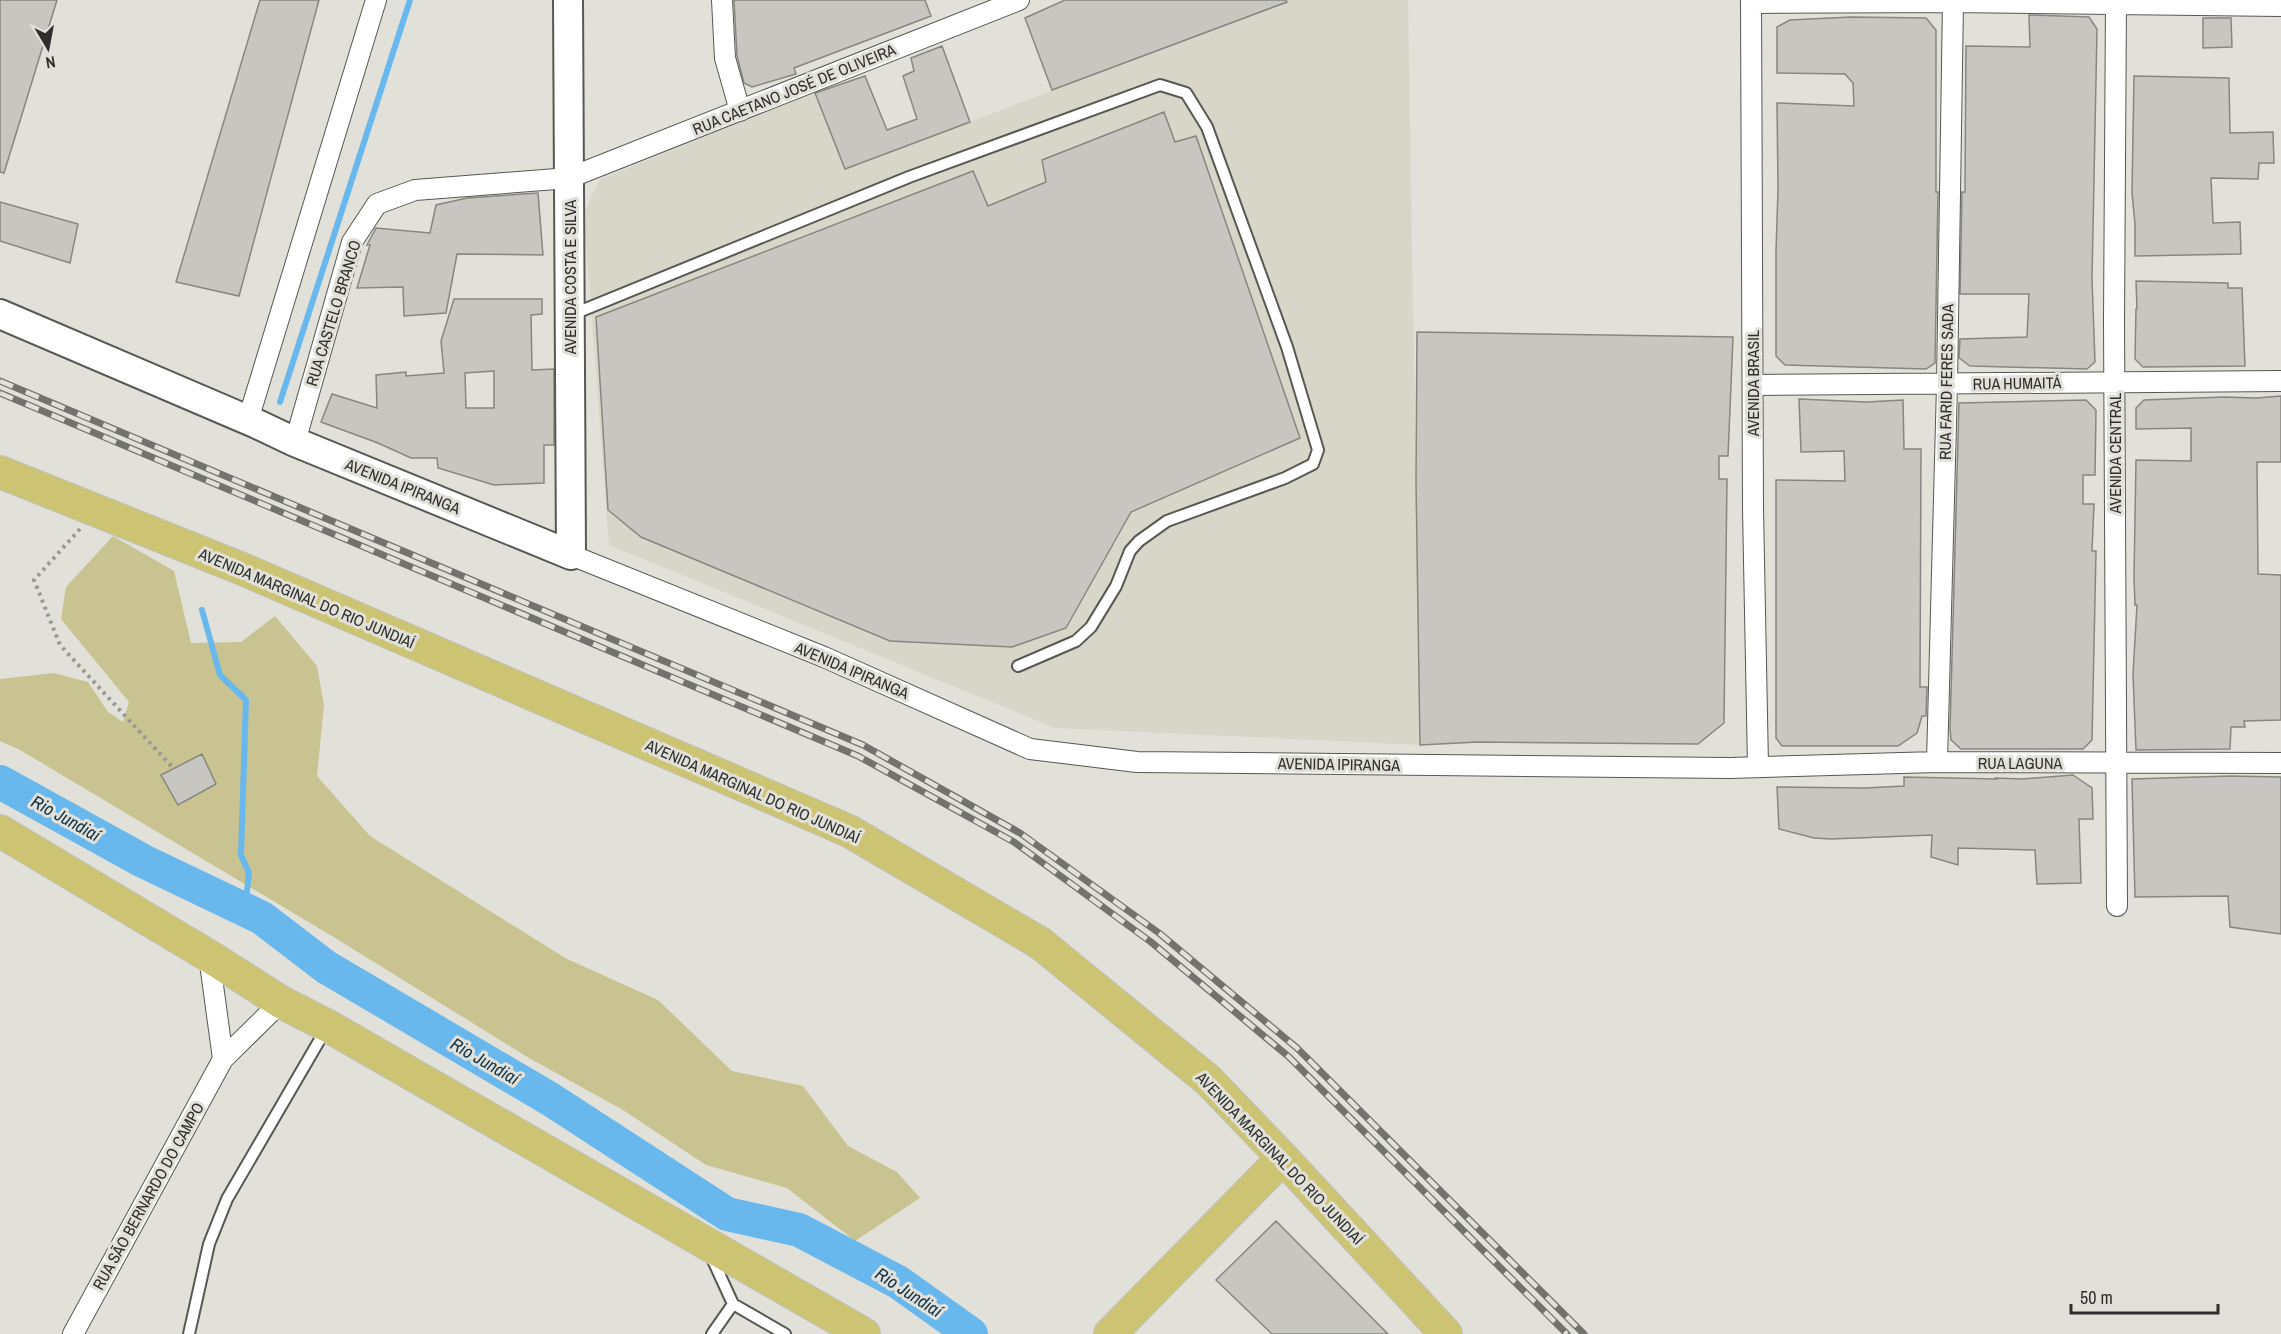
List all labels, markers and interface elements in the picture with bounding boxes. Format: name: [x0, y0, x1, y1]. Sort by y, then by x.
north arrow: [18, 18, 78, 78]
street label: RUA CAETANO JOSÉ DE OLIVEIRA: [689, 38, 899, 140]
text: N: [44, 51, 57, 74]
street label: AVENIDA COSTA E SILVA: [559, 200, 581, 355]
street label: RUA CASTELO BRANCO: [300, 237, 366, 389]
street label: RUA FARID FERES SADA: [1934, 304, 1958, 460]
street label: AVENIDA BRASIL: [1742, 329, 1764, 437]
street label: RUA HUMAITÁ: [1972, 371, 2062, 395]
street label: AVENIDA CENTRAL: [2104, 392, 2126, 514]
street label: AVENIDA IPIRANGA: [341, 453, 464, 519]
street label: AVENIDA MARGINAL DO RIO JUNDIAÍ: [195, 542, 419, 654]
street label: AVENIDA IPIRANGA: [791, 636, 913, 704]
street label: AVENIDA MARGINAL DO RIO JUNDIAÍ: [641, 733, 864, 848]
street label: AVENIDA IPIRANGA: [1277, 752, 1401, 776]
street label: RUA LAGUNA: [1978, 752, 2063, 774]
water label: Rio Jundiaí: [27, 789, 107, 848]
water label: Rio Jundiaí: [446, 1031, 526, 1092]
street label: AVENIDA MARGINAL DO RIO JUNDIAÍ: [1191, 1066, 1369, 1250]
street label: RUA SÃO BERNARDO DO CAMPO: [87, 1098, 209, 1294]
water label: Rio Jundiaí: [871, 1261, 949, 1324]
scale bar: [2071, 1277, 2218, 1315]
text: 50 m: [2080, 1285, 2113, 1310]

